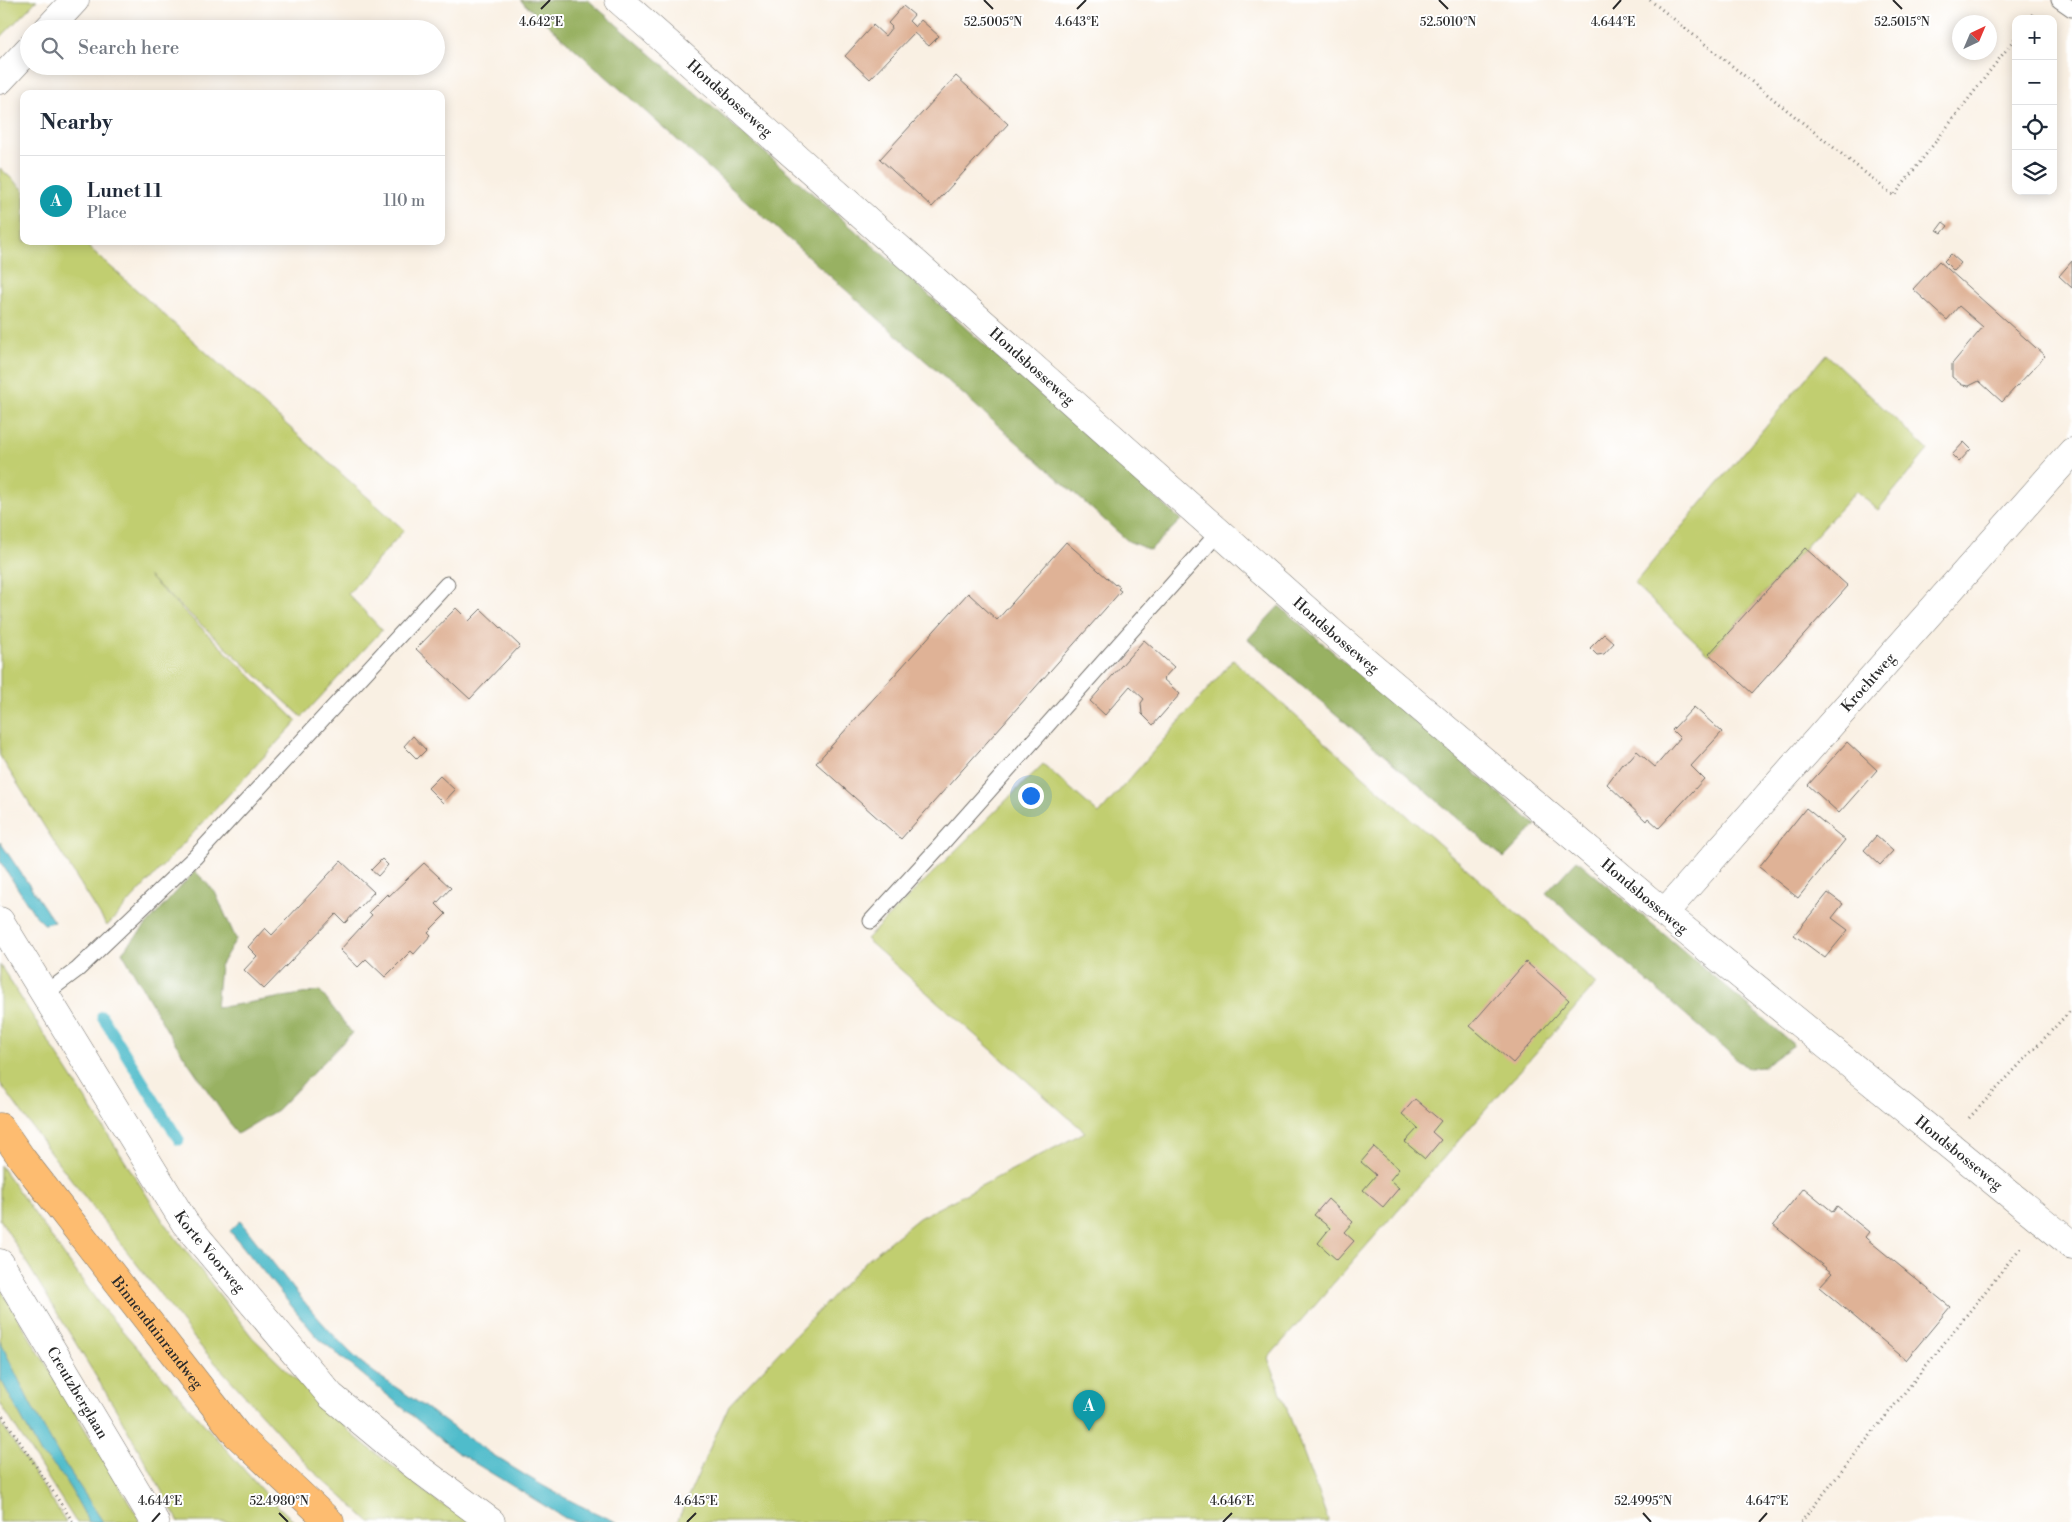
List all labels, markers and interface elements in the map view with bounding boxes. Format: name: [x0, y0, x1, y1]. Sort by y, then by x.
text: 4.642°E: [519, 15, 563, 30]
text: 52.5005°N: [964, 15, 1022, 30]
text: 4.643°E: [1055, 15, 1099, 30]
text: 52.5010°N: [1420, 15, 1476, 30]
text: 4.644°E: [1591, 15, 1635, 30]
text: 52.5015°N: [1874, 15, 1930, 30]
north arrow: [1952, 15, 1997, 60]
map controls: [2012, 15, 2057, 195]
button: +: [2012, 15, 2057, 60]
search box: [20, 20, 445, 75]
icon: search: [38, 34, 66, 62]
text: Search here: [78, 36, 179, 60]
street label: Hondsbosseweg: [683, 55, 777, 141]
button: −: [2012, 60, 2057, 105]
button: locate: [2012, 105, 2057, 150]
text: Nearby: [40, 110, 113, 136]
button: layers: [2012, 150, 2057, 195]
text: Lunet 11: [87, 179, 162, 203]
text: A: [50, 191, 62, 211]
text: 110 m: [383, 191, 425, 211]
text: Place: [87, 203, 127, 223]
street label: Hondsbosseweg: [985, 323, 1079, 409]
street label: Hondsbosseweg: [1289, 593, 1383, 678]
street label: Krochtweg: [1837, 649, 1900, 716]
your location: [1018, 783, 1044, 809]
street label: Hondsbosseweg: [1597, 854, 1692, 938]
street label: Hondsbosseweg: [1911, 1112, 2007, 1195]
street label: Korte Voorweg: [170, 1207, 249, 1297]
street label: Binnenduinrandweg: [107, 1271, 207, 1393]
street label: Creutzberglaan: [43, 1343, 112, 1442]
pin: A: [1073, 1390, 1105, 1431]
text: 4.644°E: [138, 1494, 182, 1509]
text: 52.4980°N: [249, 1494, 309, 1509]
text: 4.645°E: [674, 1494, 718, 1509]
text: 4.646°E: [1210, 1494, 1254, 1509]
text: 52.4995°N: [1614, 1494, 1672, 1509]
text: 4.647°E: [1746, 1494, 1788, 1509]

